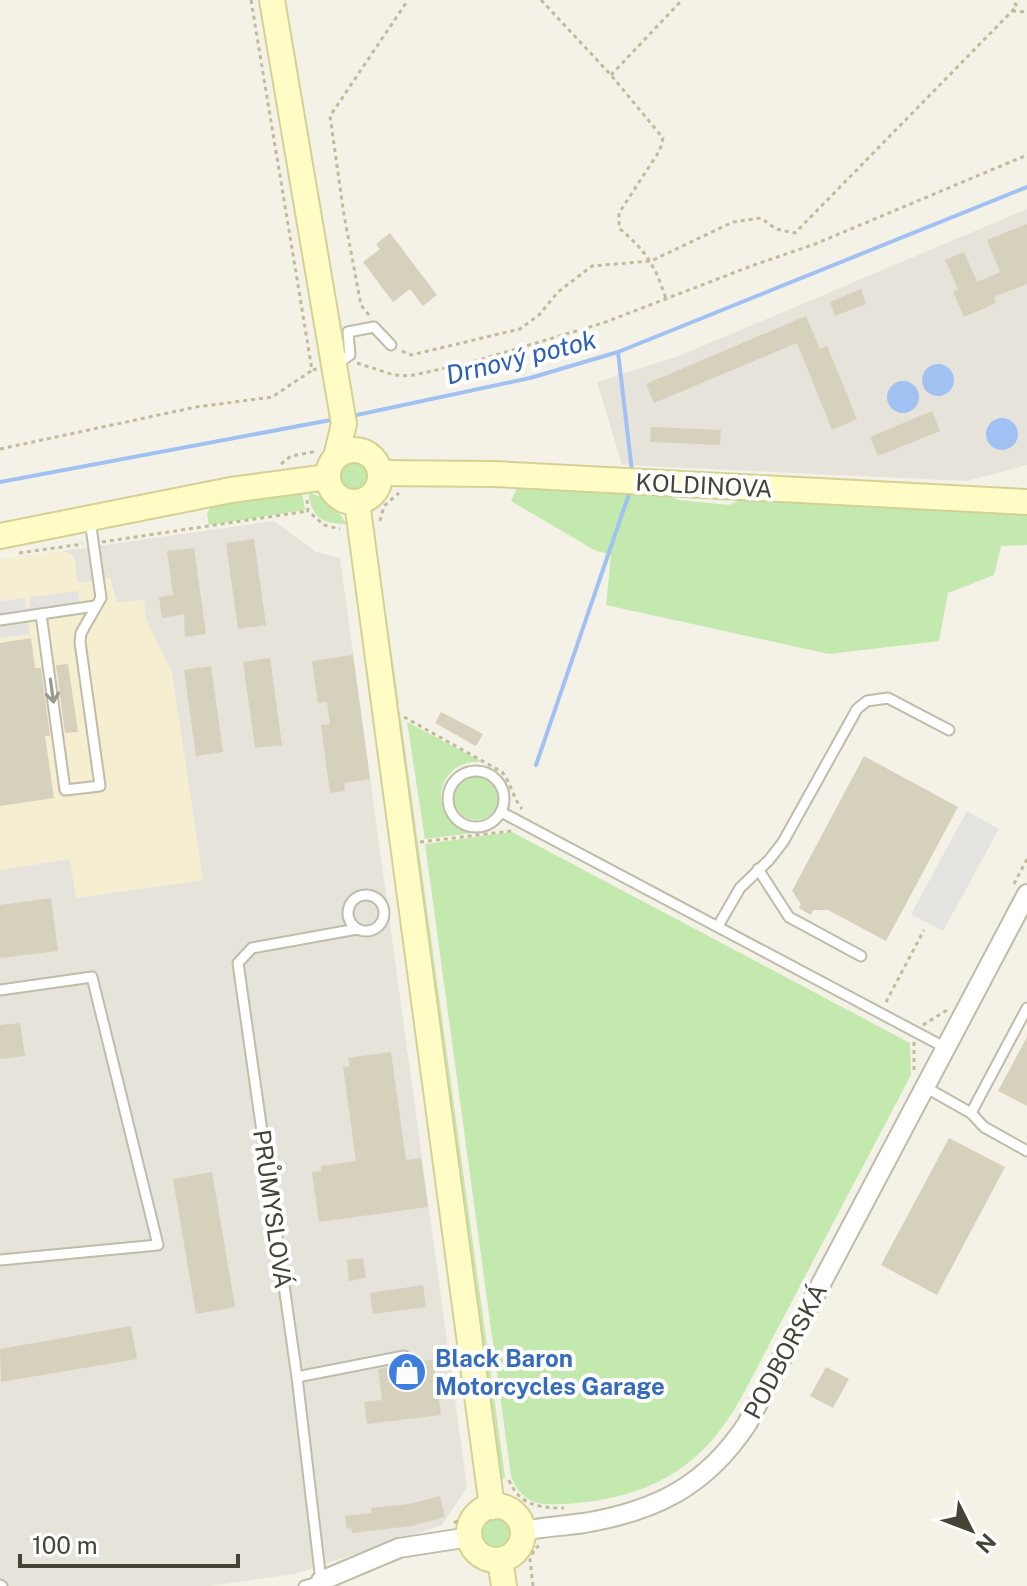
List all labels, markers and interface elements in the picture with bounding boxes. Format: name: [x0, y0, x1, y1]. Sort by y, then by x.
water label: Drnový potok: [443, 323, 599, 391]
street label: KOLDINOVA: [635, 467, 773, 503]
one-way arrow: [45, 678, 60, 703]
street label: PRŮMYSLOVÁ: [248, 1128, 300, 1290]
street label: PODBORSKÁ: [738, 1279, 832, 1423]
place label: Black Baron Motorcycles Garage: [435, 1344, 665, 1400]
shop icon: Black Baron Motorcycles Garage: [386, 1351, 428, 1393]
north arrow: [931, 1490, 1011, 1570]
scale bar: [20, 1518, 238, 1568]
text: N: [970, 1528, 1001, 1558]
text: 100 m: [32, 1531, 98, 1559]

